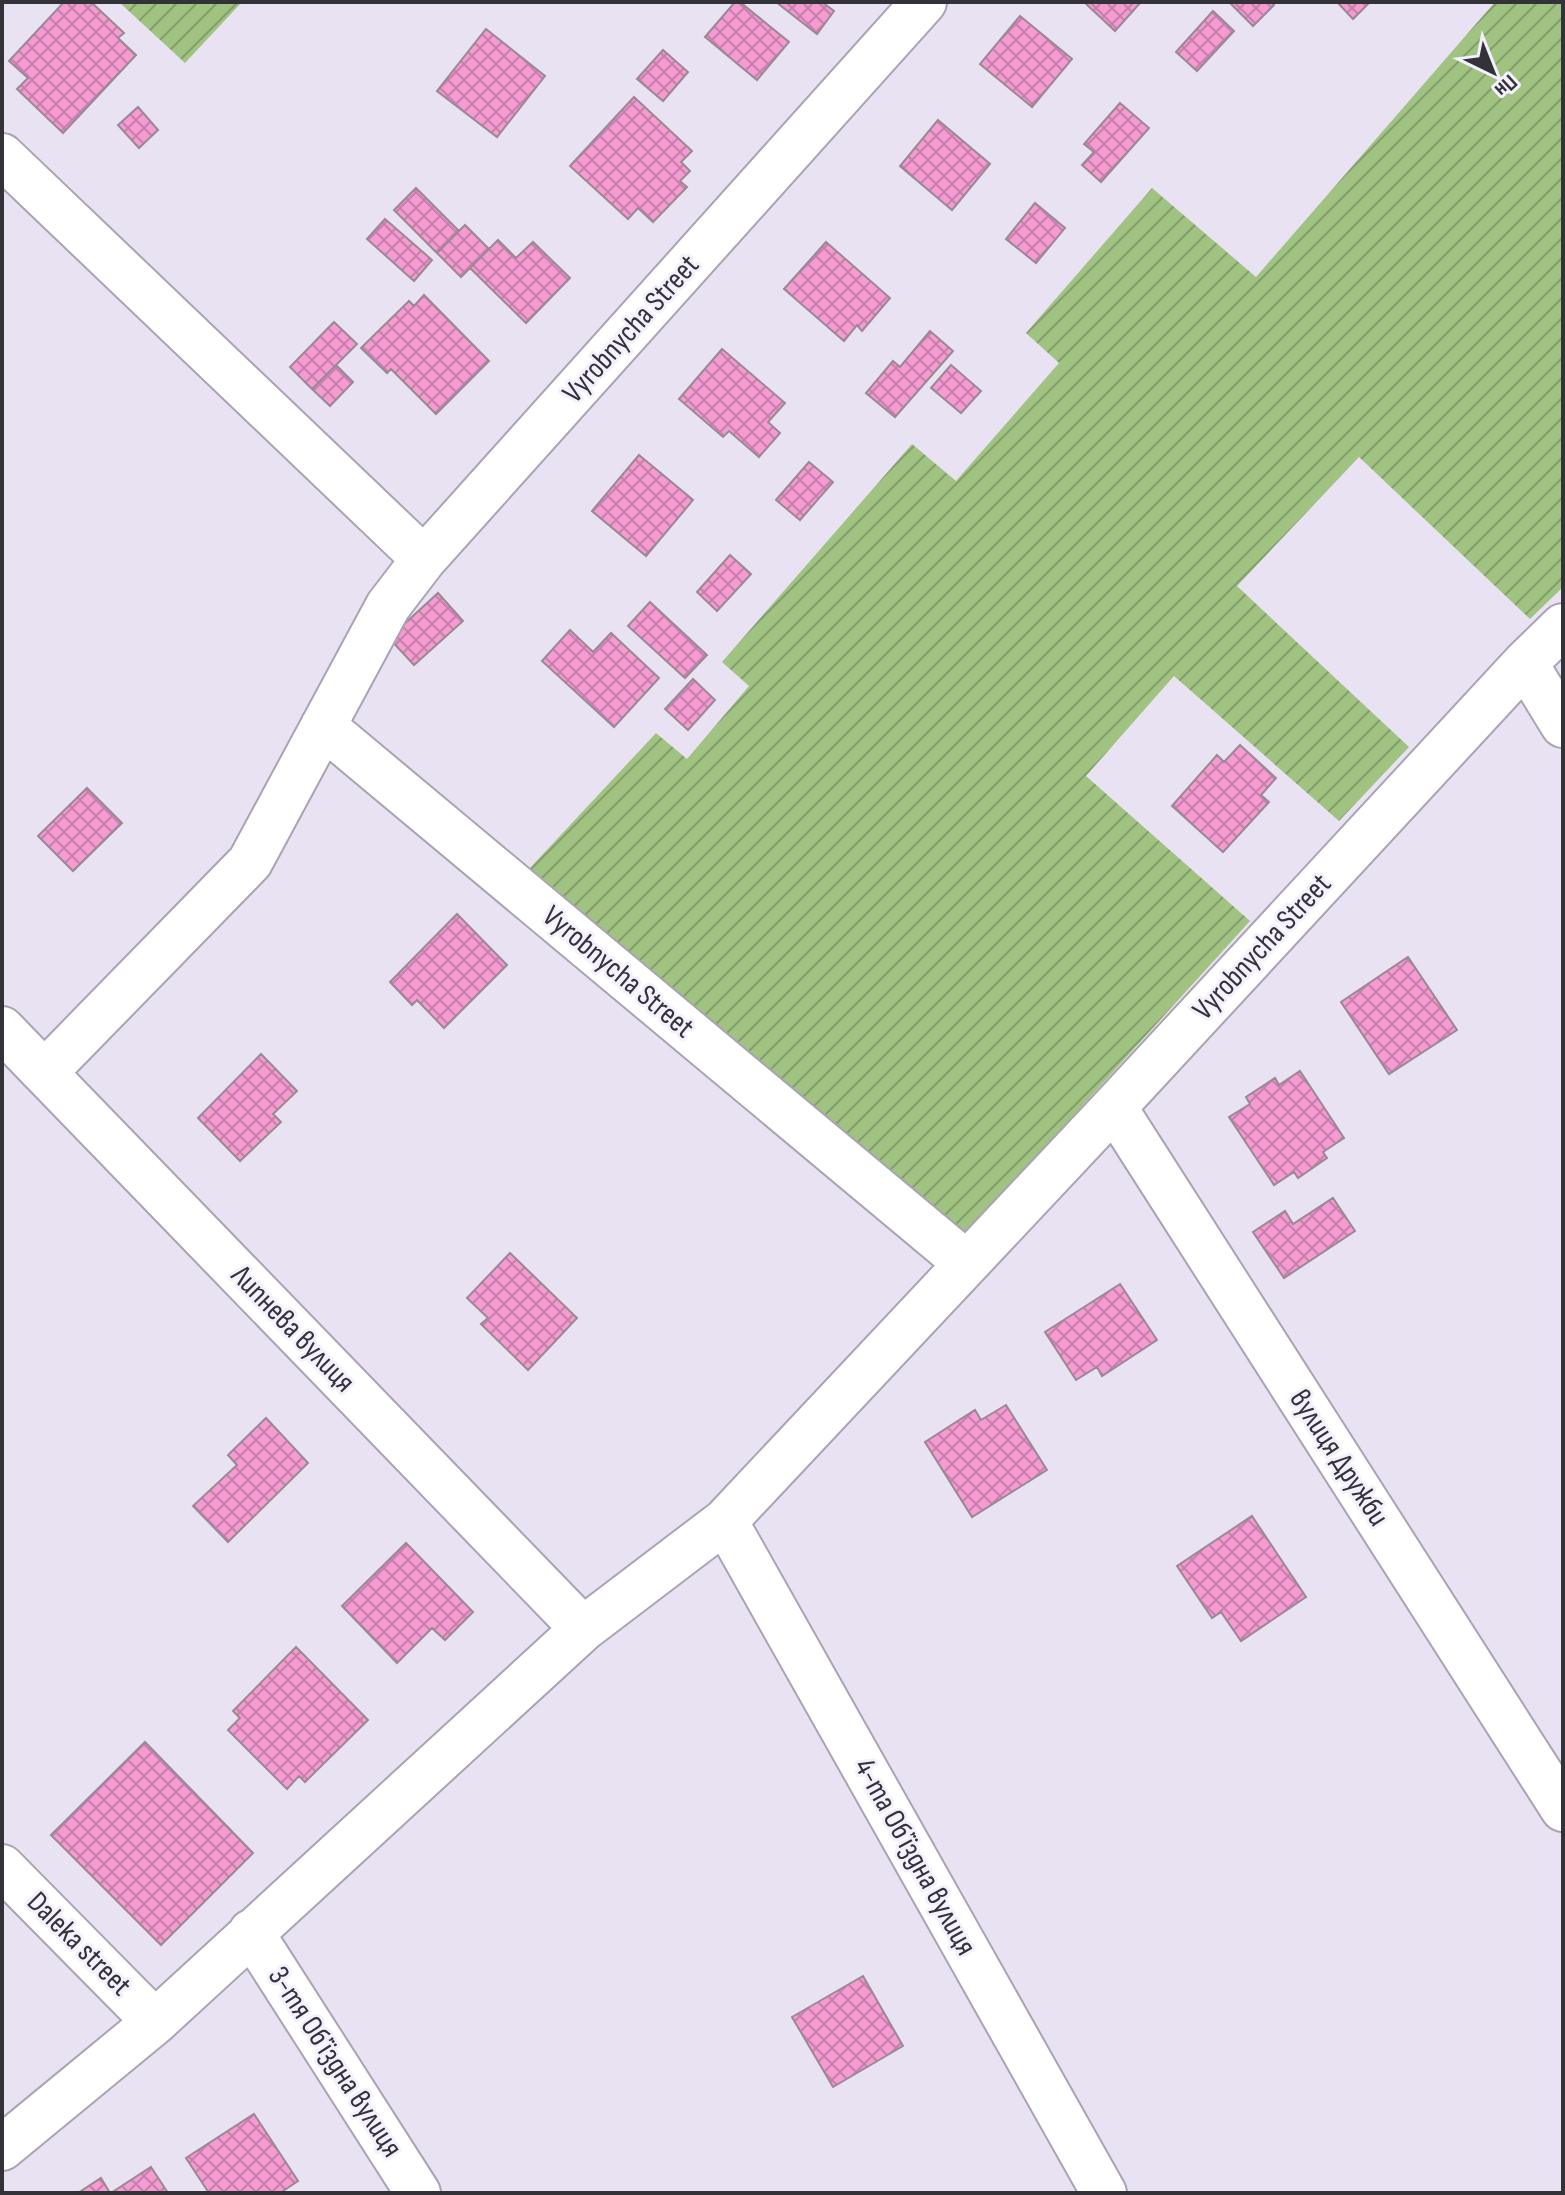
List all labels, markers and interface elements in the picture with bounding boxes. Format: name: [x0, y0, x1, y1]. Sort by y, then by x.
north arrow: [1453, 32, 1533, 112]
text: Пн: [1489, 68, 1523, 103]
street label: Vyrobnycha Street: [555, 248, 707, 410]
street label: Vyrobnycha Street: [1185, 866, 1339, 1028]
street label: Vyrobnycha Street: [535, 898, 701, 1046]
street label: Липнева вулиця: [223, 1257, 362, 1400]
street label: вулиця Дружби: [1282, 1383, 1396, 1533]
street label: 4-та Обʼїздна вулиця: [846, 1752, 984, 1962]
street label: Daleka street: [19, 1884, 139, 2004]
street label: 3-тя Обʼїздна вулиця: [260, 1960, 410, 2164]

